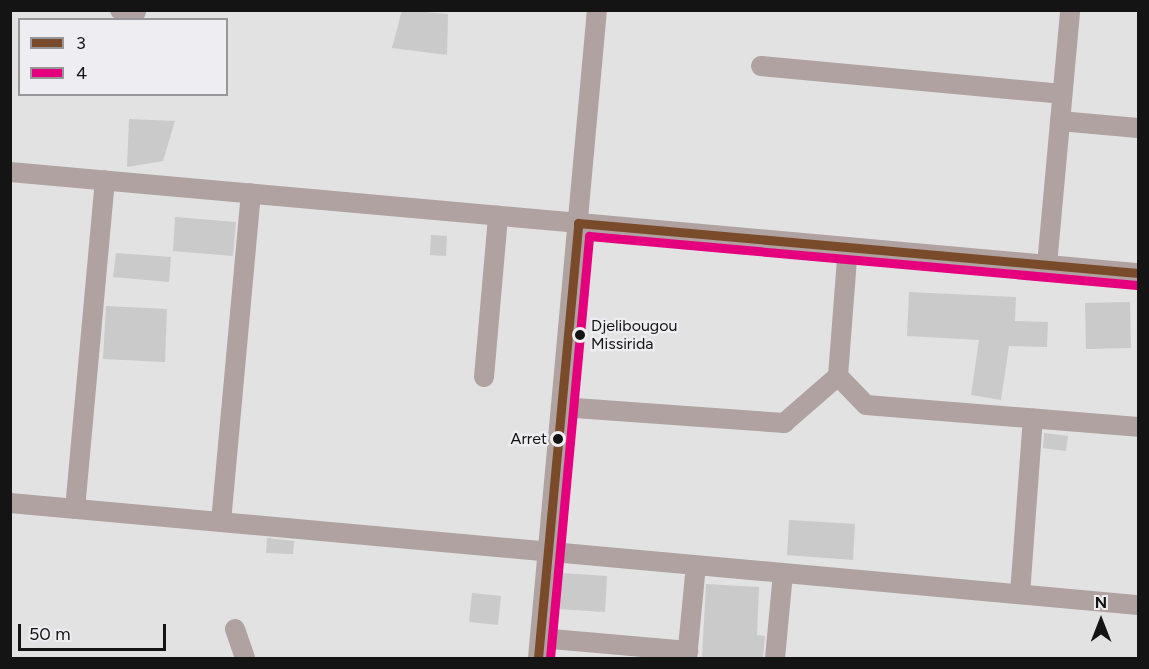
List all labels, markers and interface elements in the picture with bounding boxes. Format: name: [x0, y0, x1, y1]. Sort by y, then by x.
legend: [18, 18, 228, 96]
text: 3: [76, 32, 86, 54]
text: 4: [76, 62, 87, 84]
place label: Djelibougou Missirida: [591, 316, 677, 354]
marker: Djelibougou Missirida: [574, 329, 586, 341]
place label: Arret: [511, 429, 547, 449]
marker: Arret: [552, 433, 564, 445]
north arrow: [1071, 591, 1131, 651]
text: N: [1095, 593, 1107, 612]
scale bar: [21, 612, 170, 650]
text: 50 m: [29, 623, 71, 645]

